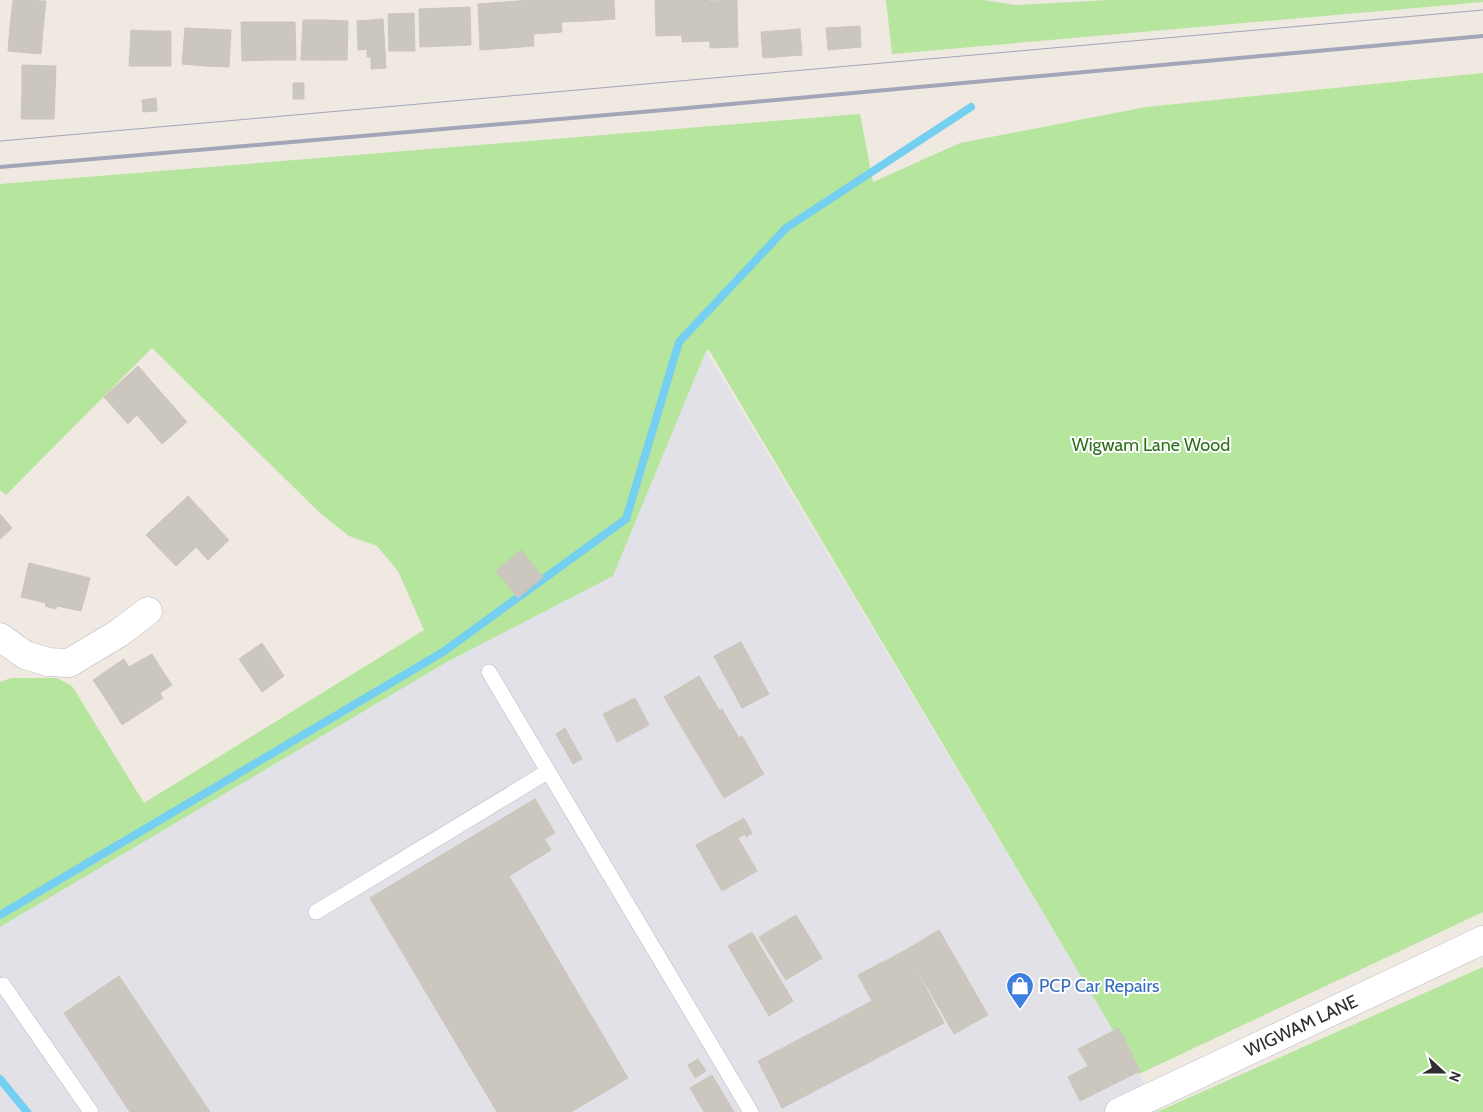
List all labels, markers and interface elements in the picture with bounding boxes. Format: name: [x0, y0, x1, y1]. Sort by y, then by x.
park label: Wigwam Lane Wood: [1072, 434, 1230, 456]
shop icon: PCP Car Repairs: [1005, 971, 1035, 1010]
place label: PCP Car Repairs: [1039, 975, 1160, 997]
street label: WIGWAM LANE: [1241, 990, 1361, 1062]
north arrow: [1418, 1047, 1468, 1097]
text: N: [1445, 1069, 1465, 1085]

